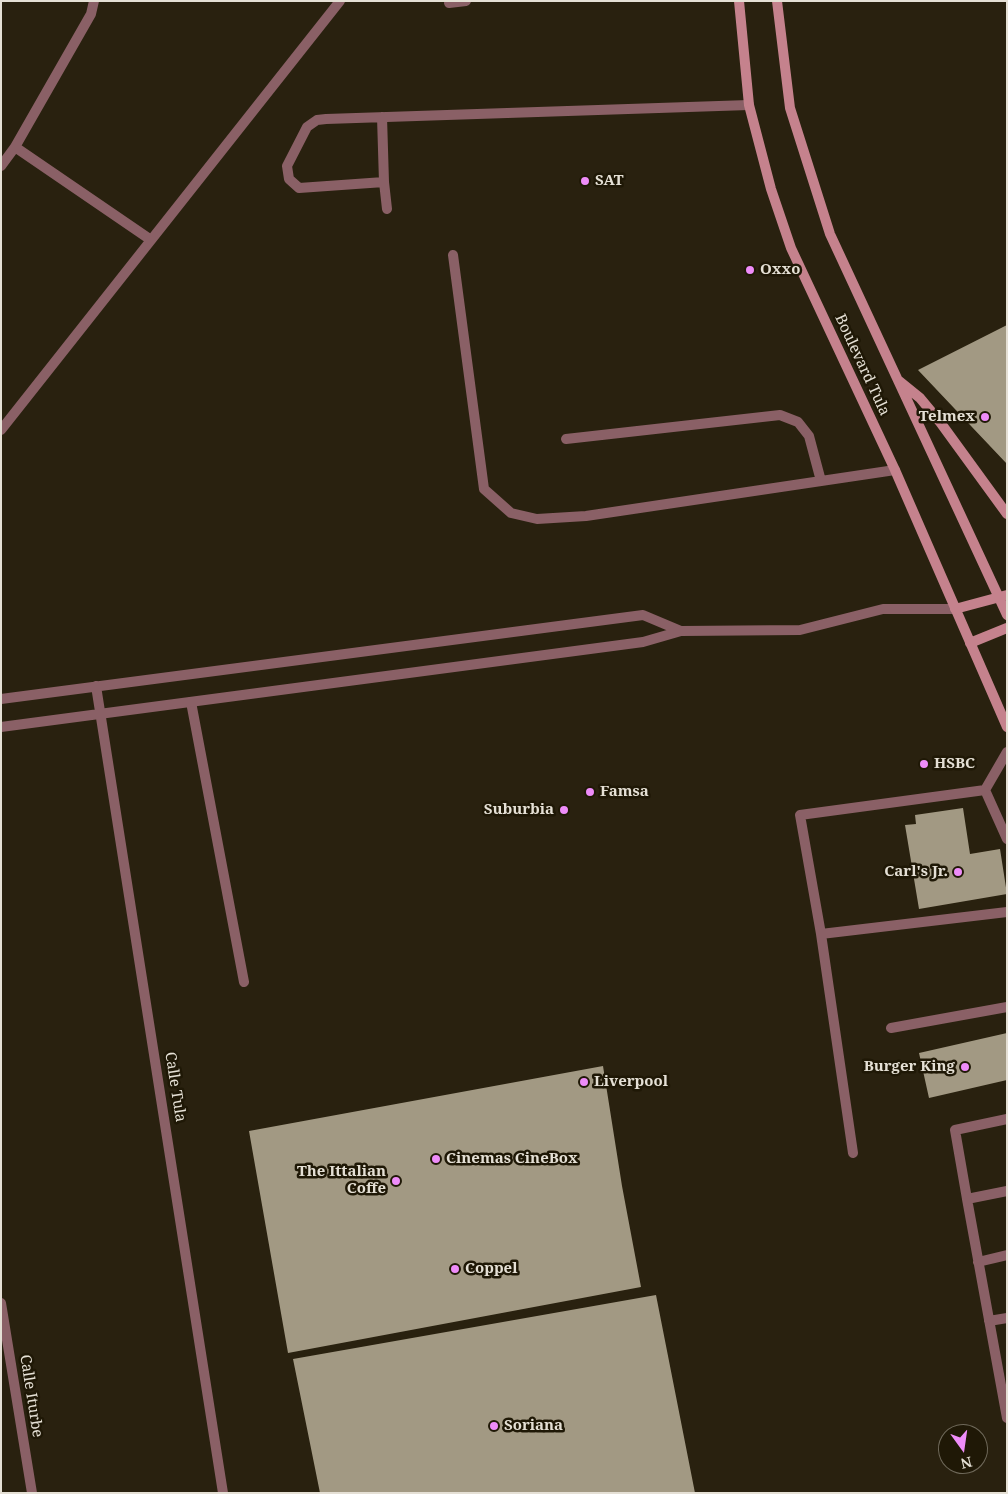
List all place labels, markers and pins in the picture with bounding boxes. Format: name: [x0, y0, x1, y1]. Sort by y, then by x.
place label: SAT: [595, 172, 624, 190]
marker: SAT: [579, 175, 591, 187]
place label: Oxxo: [760, 261, 800, 279]
marker: Oxxo: [744, 264, 756, 276]
place label: Telmex: [919, 408, 975, 426]
marker: Telmex: [979, 411, 991, 423]
place label: HSBC: [934, 755, 975, 773]
marker: HSBC: [918, 758, 930, 770]
place label: Famsa: [600, 783, 649, 801]
marker: Famsa: [584, 786, 596, 798]
place label: Suburbia: [484, 801, 554, 819]
marker: Suburbia: [558, 804, 570, 816]
place label: Carl's Jr.: [884, 863, 948, 881]
marker: Carl's Jr.: [952, 866, 964, 878]
place label: Burger King: [864, 1058, 955, 1076]
marker: Burger King: [959, 1061, 971, 1073]
place label: Liverpool: [594, 1073, 668, 1091]
marker: Liverpool: [578, 1076, 590, 1088]
place label: Cinemas CineBox: [446, 1150, 578, 1168]
marker: Cinemas CineBox: [430, 1153, 442, 1165]
place label: The Ittalian Coffe: [297, 1163, 386, 1198]
marker: The Ittalian Coffe: [390, 1175, 402, 1187]
place label: Coppel: [465, 1260, 517, 1278]
marker: Coppel: [449, 1263, 461, 1275]
place label: Soriana: [504, 1417, 563, 1435]
marker: Soriana: [488, 1420, 500, 1432]

